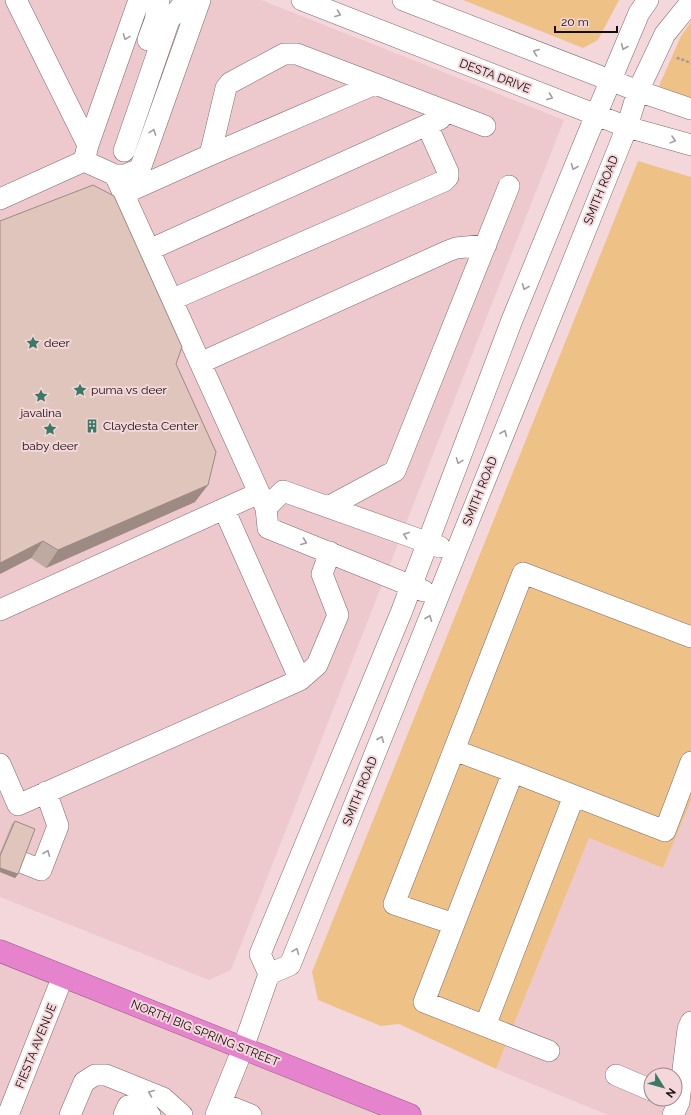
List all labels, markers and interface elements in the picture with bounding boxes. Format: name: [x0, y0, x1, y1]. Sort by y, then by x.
scale bar: [555, 8, 617, 34]
one-way arrow: [335, 10, 342, 18]
text: 20 m: [561, 15, 589, 29]
one-way arrow: [123, 33, 131, 40]
one-way arrow: [621, 43, 629, 50]
one-way arrow: [533, 48, 540, 56]
street label: DESTA DRIVE: [457, 56, 533, 96]
one-way arrow: [547, 93, 554, 101]
one-way arrow: [148, 128, 156, 135]
one-way arrow: [670, 136, 676, 144]
street label: SMITH ROAD: [581, 153, 621, 227]
one-way arrow: [571, 162, 579, 170]
one-way arrow: [522, 283, 530, 291]
place icon: deer: [25, 335, 41, 351]
place label: deer: [44, 336, 71, 350]
place icon: puma vs deer: [72, 382, 88, 398]
place label: puma vs deer: [91, 383, 167, 397]
place icon: javalina: [33, 388, 49, 404]
place label: javalina: [18, 406, 62, 420]
building icon: Claydesta Center: [84, 418, 100, 434]
place label: Claydesta Center: [103, 419, 199, 433]
place icon: baby deer: [42, 421, 58, 437]
one-way arrow: [499, 429, 507, 436]
place label: baby deer: [22, 439, 79, 453]
street label: SMITH ROAD: [460, 454, 500, 528]
one-way arrow: [455, 458, 463, 465]
one-way arrow: [402, 531, 409, 540]
one-way arrow: [300, 538, 307, 546]
one-way arrow: [424, 615, 432, 622]
one-way arrow: [376, 735, 384, 742]
street label: SMITH ROAD: [340, 754, 380, 828]
one-way arrow: [43, 849, 51, 856]
one-way arrow: [291, 947, 299, 955]
street label: NORTH BIG SPRING STREET: [129, 997, 282, 1069]
street label: FIESTA AVENUE: [13, 1002, 59, 1090]
north arrow: [643, 1067, 683, 1107]
text: N: [663, 1085, 678, 1100]
one-way arrow: [147, 1090, 155, 1098]

